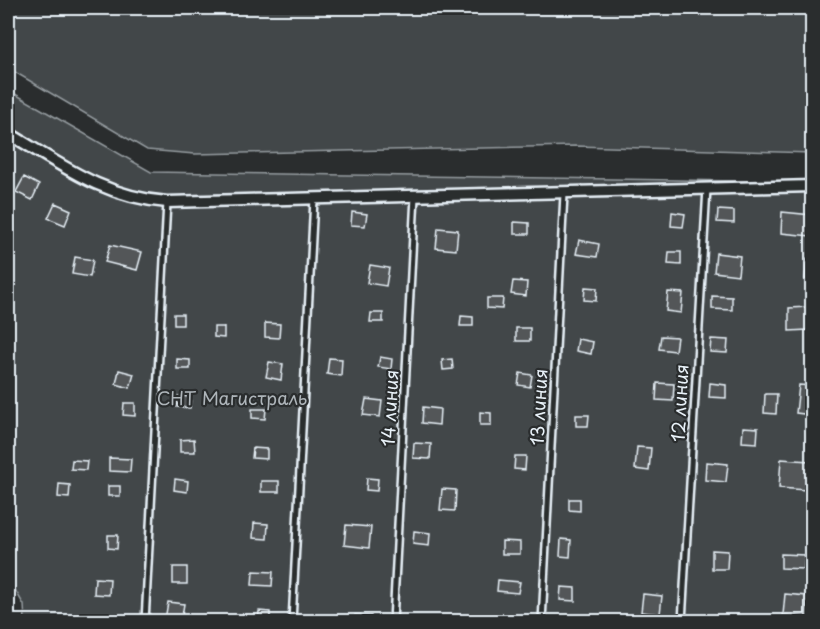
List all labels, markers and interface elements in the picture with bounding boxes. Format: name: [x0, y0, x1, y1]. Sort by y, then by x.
street label: 12 линия: [663, 364, 695, 442]
street label: 13 линия: [523, 368, 553, 446]
street label: 14 линия: [374, 369, 404, 447]
park label: СНТ Магистраль: [157, 384, 307, 411]

